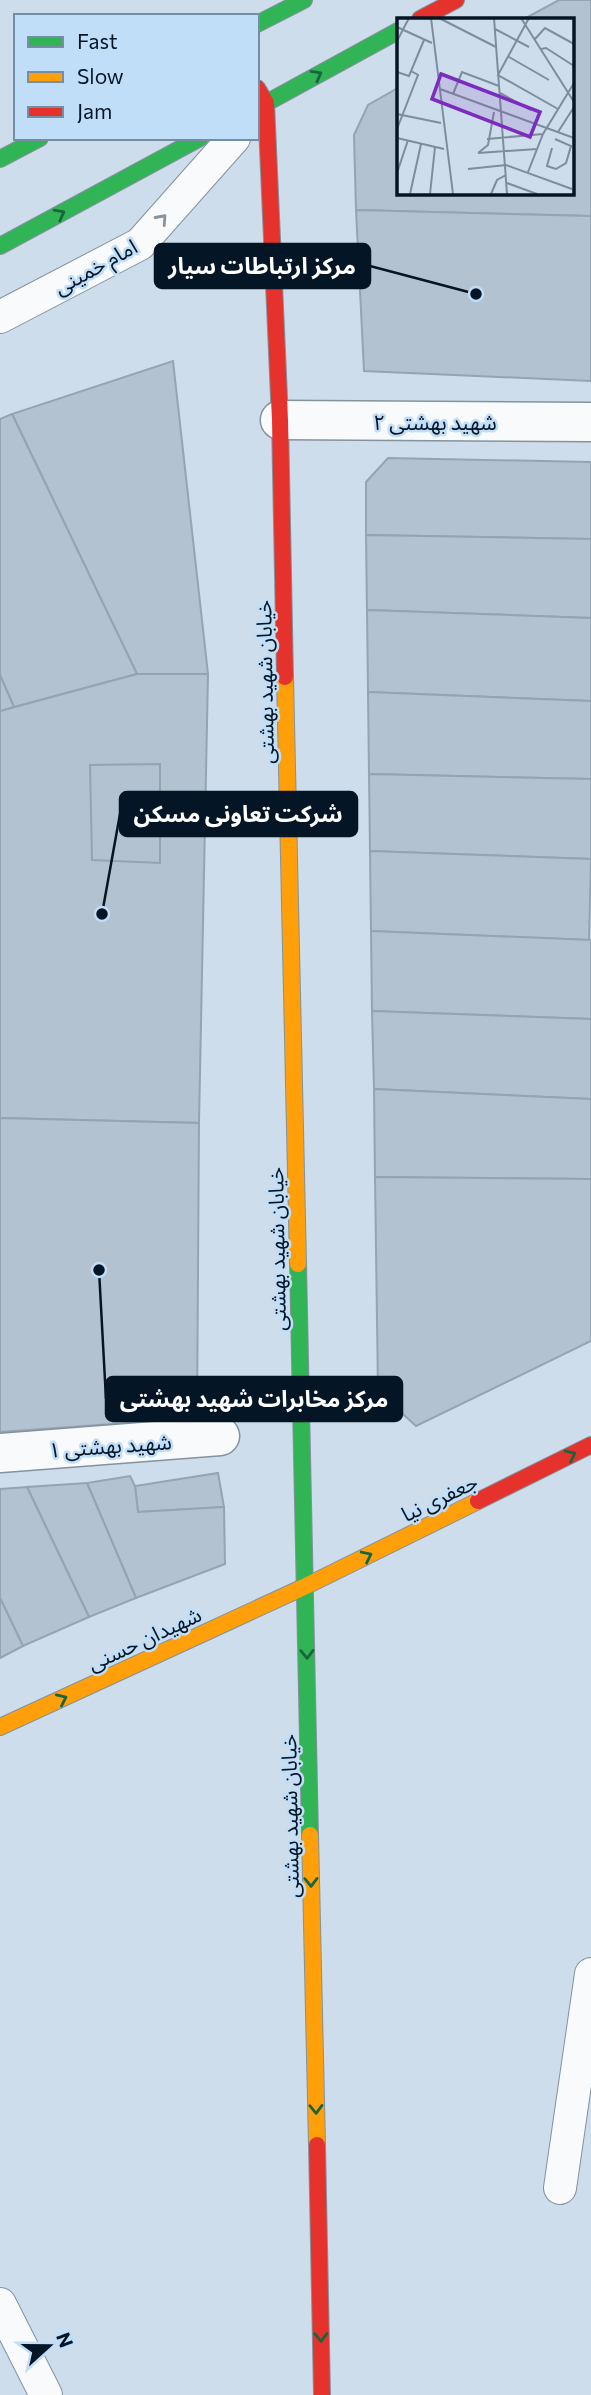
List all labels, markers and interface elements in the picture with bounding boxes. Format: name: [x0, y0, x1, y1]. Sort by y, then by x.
legend: [14, 14, 259, 140]
inset map: [397, 18, 574, 194]
text: Fast: [77, 28, 118, 53]
text: Slow: [77, 63, 124, 88]
one-way arrow: [310, 70, 322, 83]
text: Jam: [77, 98, 112, 123]
one-way arrow: [53, 208, 65, 222]
one-way arrow: [153, 214, 166, 227]
street label: امام خمینی: [49, 233, 143, 303]
callout: مرکز ارتباطات سیار: [155, 244, 370, 288]
text: مرکز ارتباطات سیار: [167, 251, 356, 280]
street label: شهید بهشتی ۲: [373, 409, 497, 435]
street label: خیابان شهید بهشتی: [250, 600, 279, 764]
callout: شرکت تعاونی مسکن: [120, 792, 357, 836]
text: شرکت تعاونی مسکن: [133, 799, 343, 828]
street label: خیابان شهید بهشتی: [262, 1167, 291, 1331]
callout: مرکز مخابرات شهید بهشتی: [106, 1377, 402, 1421]
text: مرکز مخابرات شهید بهشتی: [120, 1384, 388, 1413]
street label: شهید بهشتی ۱: [47, 1428, 173, 1463]
one-way arrow: [564, 1449, 576, 1463]
street label: جعفری نیا: [397, 1468, 482, 1527]
one-way arrow: [360, 1550, 372, 1564]
street label: شهیدان حسنی: [83, 1601, 205, 1676]
one-way arrow: [299, 1650, 315, 1660]
one-way arrow: [55, 1693, 67, 1707]
street label: خیابان شهید بهشتی: [275, 1734, 304, 1898]
one-way arrow: [304, 1876, 319, 1887]
one-way arrow: [308, 2104, 324, 2115]
north arrow: [14, 2311, 84, 2381]
text: N: [52, 2329, 79, 2351]
one-way arrow: [313, 2331, 328, 2342]

